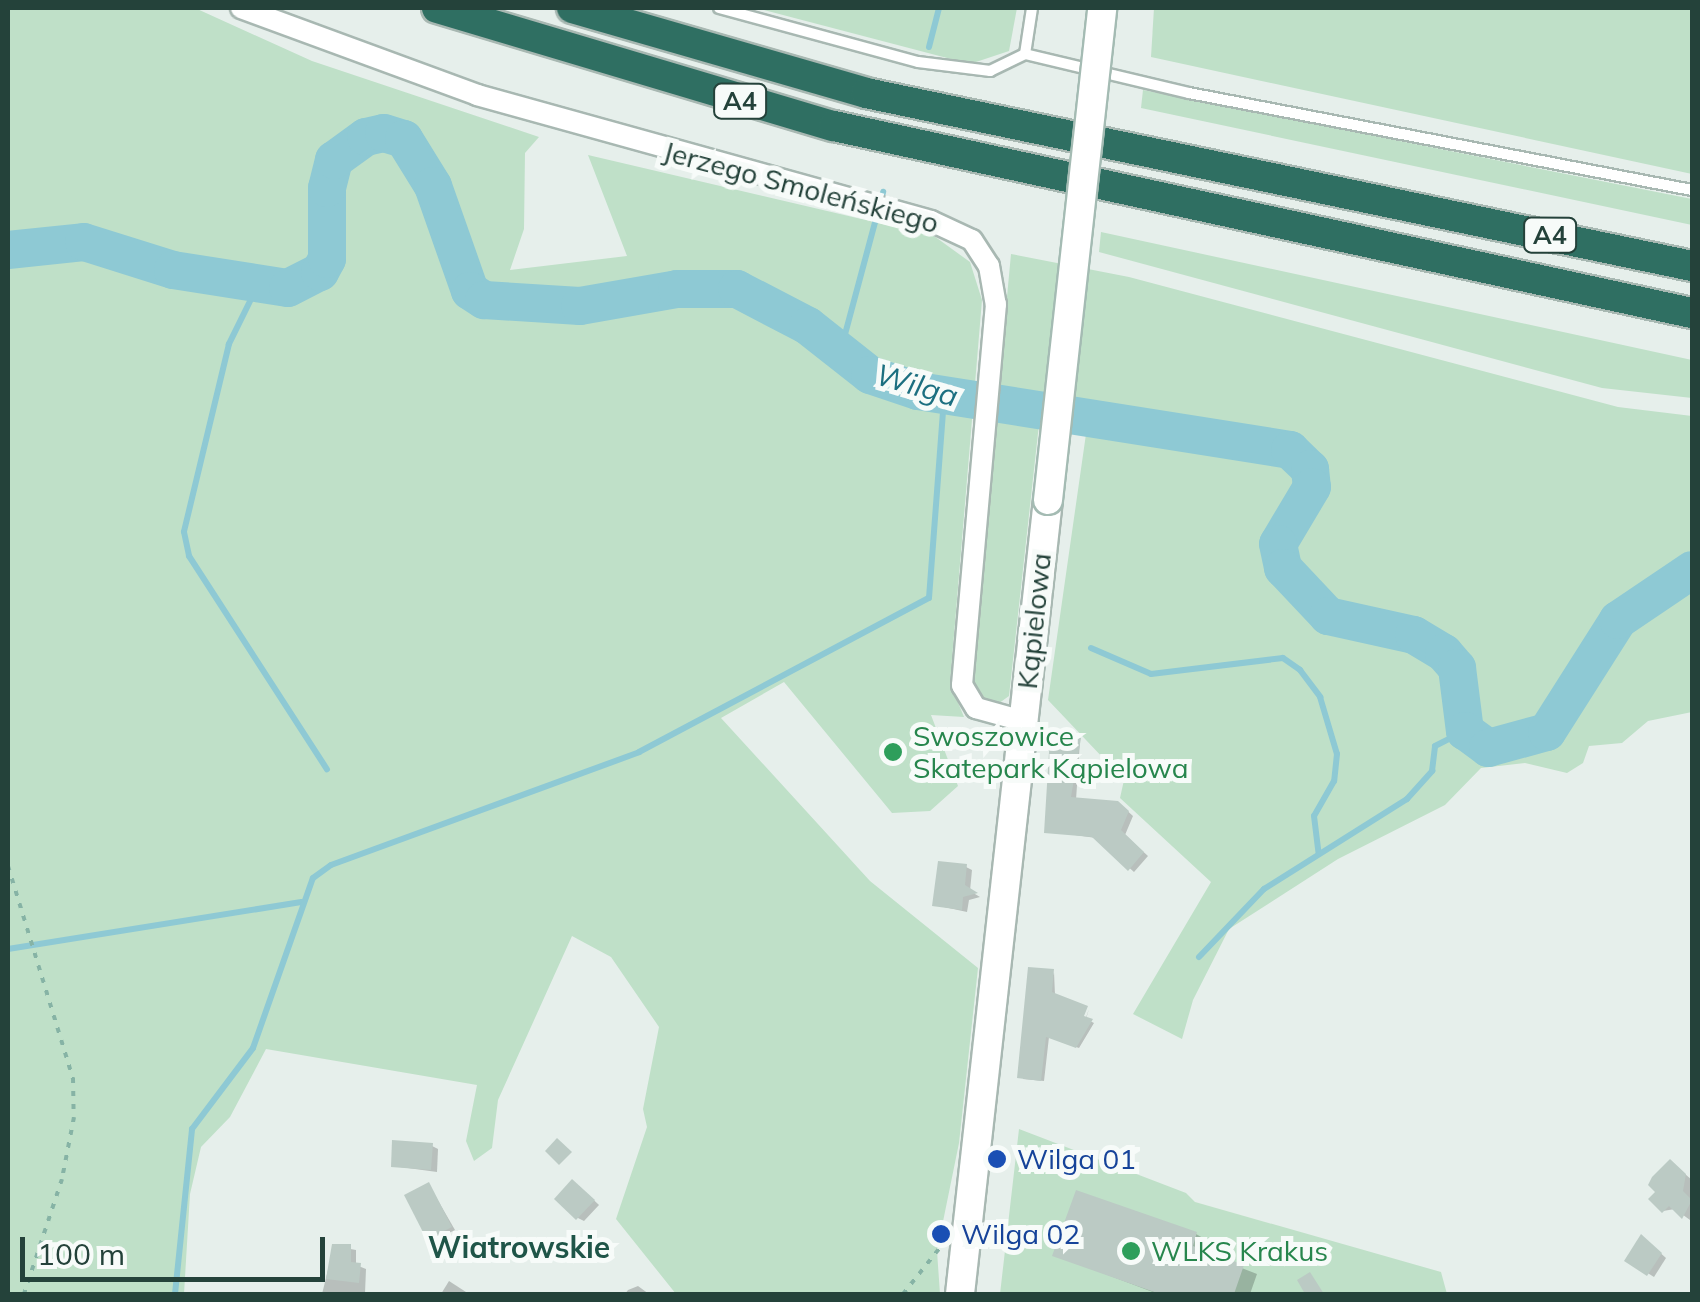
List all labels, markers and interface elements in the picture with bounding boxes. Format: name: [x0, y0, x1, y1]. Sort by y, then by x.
road number: A4: [712, 81, 768, 121]
street label: Jerzego Smoleńskiego: [660, 134, 942, 240]
road number: A4: [1522, 215, 1578, 255]
water label: Wilga: [872, 356, 962, 414]
street label: Kąpielowa: [1010, 551, 1058, 691]
place label: Swoszowice Skatepark Kąpielowa: [913, 719, 1188, 785]
marker: Swoszowice Skatepark Kąpielowa: [882, 741, 904, 763]
place label: Wilga 01: [1017, 1142, 1136, 1176]
marker: Wilga 01: [986, 1148, 1008, 1170]
scale bar: [25, 1217, 330, 1279]
place label: Wilga 02: [961, 1217, 1080, 1251]
marker: Wilga 02: [930, 1223, 952, 1245]
district label: Wiatrowskie: [428, 1229, 610, 1265]
place label: WLKS Krakus: [1151, 1234, 1328, 1268]
text: 100 m: [37, 1235, 125, 1273]
marker: WLKS Krakus: [1120, 1240, 1142, 1262]

